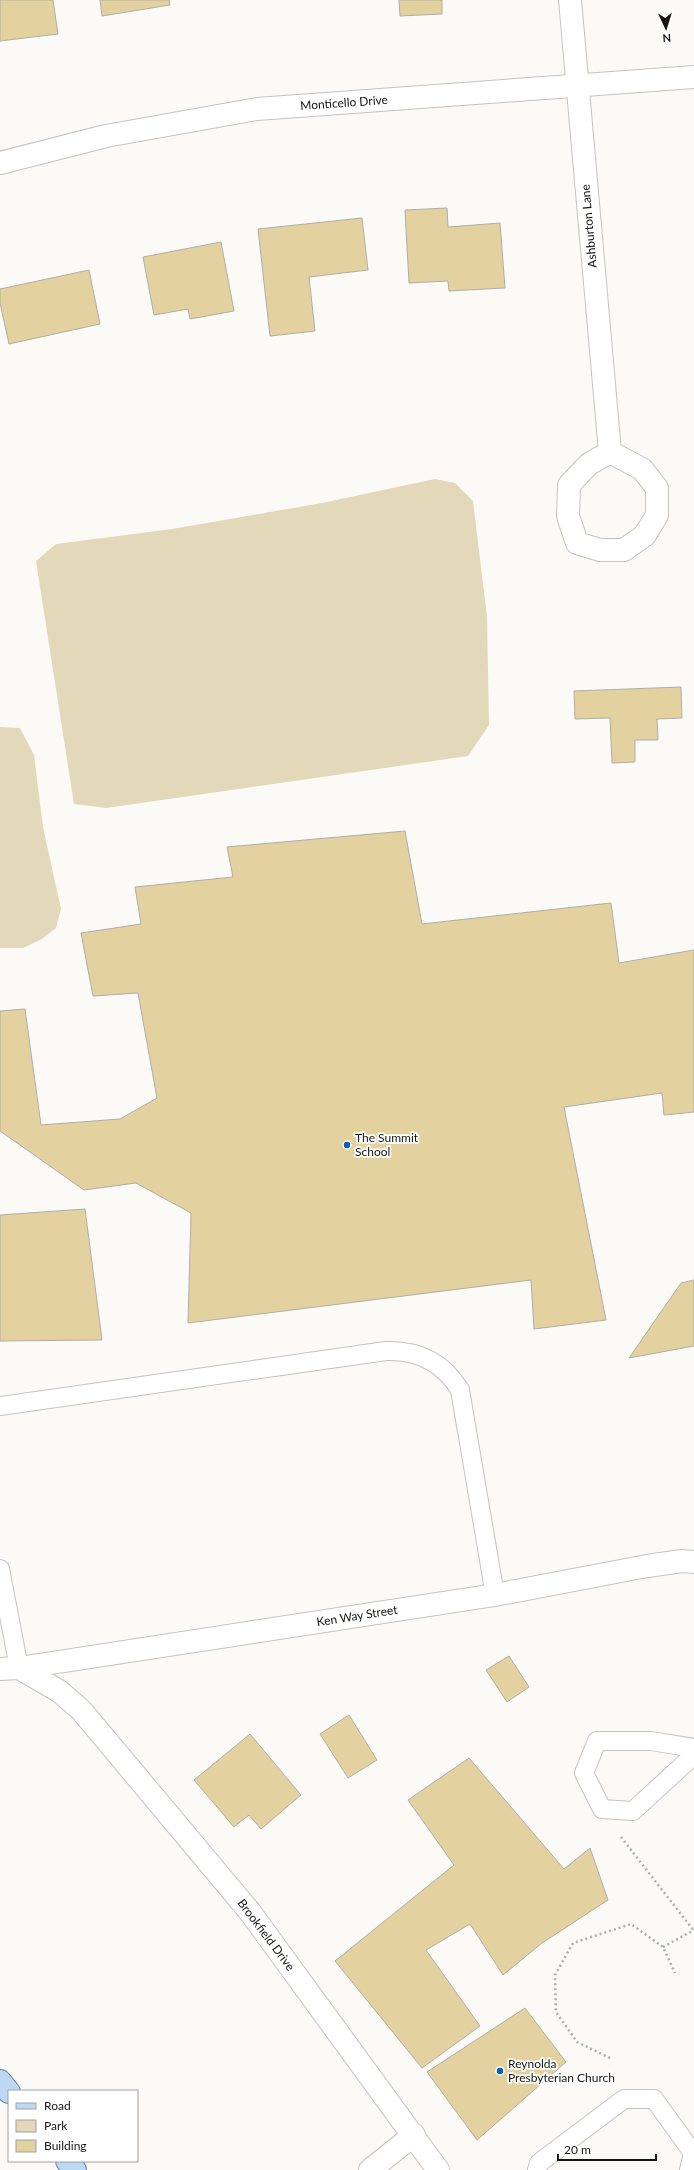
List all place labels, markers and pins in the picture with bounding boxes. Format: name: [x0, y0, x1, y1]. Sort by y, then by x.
place label: The Summit School: [355, 1130, 419, 1159]
marker: The Summit School: [342, 1140, 352, 1150]
place label: Reynolda Presbyterian Church: [508, 2056, 615, 2085]
marker: Reynolda Presbyterian Church: [495, 2066, 505, 2076]

